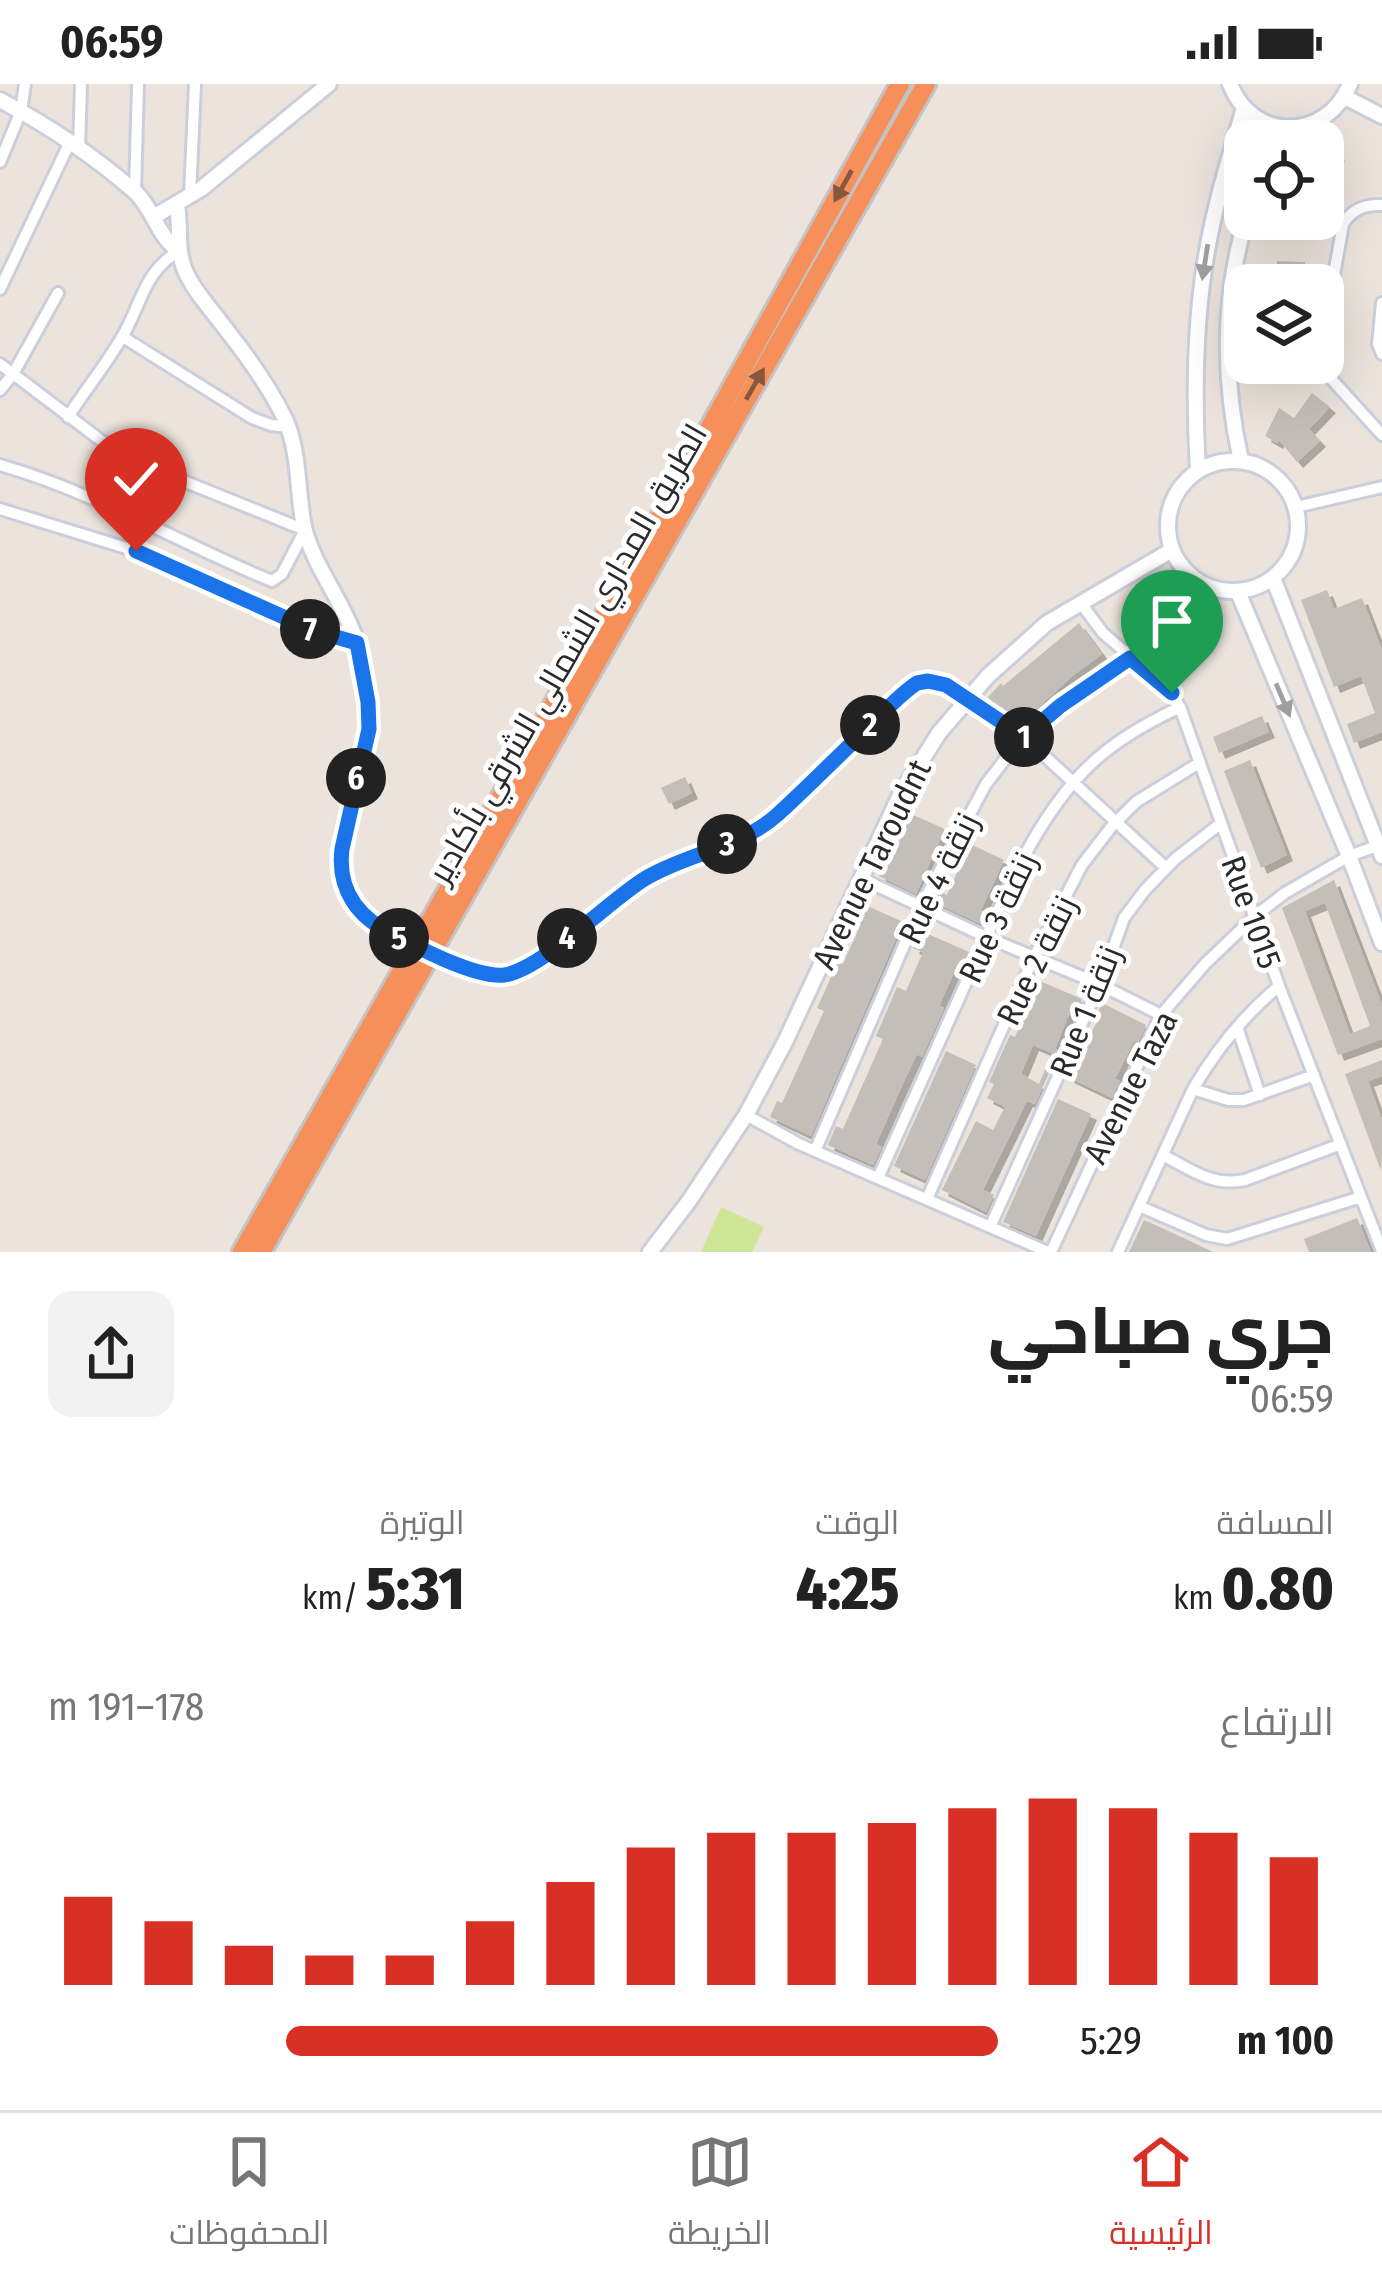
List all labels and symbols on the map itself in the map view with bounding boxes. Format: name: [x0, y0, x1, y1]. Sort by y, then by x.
one-way arrow: [834, 170, 855, 203]
one-way arrow: [1196, 244, 1215, 281]
one-way arrow: [744, 367, 765, 401]
street label: الطريق المداري الشمالي الشرقي بأكادير: [418, 416, 720, 894]
pin: [85, 428, 187, 551]
pin: [1121, 570, 1223, 693]
pin: 7: [280, 599, 340, 659]
one-way arrow: [1274, 682, 1293, 718]
pin: 2: [840, 695, 900, 755]
pin: 1: [994, 707, 1054, 767]
pin: 6: [326, 748, 386, 808]
street label: Avenue Taroudnt: [804, 753, 940, 976]
street label: Rue 4 زنقة: [890, 806, 988, 950]
pin: 3: [697, 814, 757, 874]
street label: Rue 3 زنقة: [950, 846, 1046, 989]
street label: Rue 1015: [1212, 851, 1290, 974]
street label: Rue 2 زنقة: [988, 889, 1085, 1032]
pin: 5: [369, 908, 429, 968]
pin: 4: [537, 908, 597, 968]
street label: Rue 1 زنقة: [1042, 940, 1130, 1083]
street label: Avenue Taza: [1075, 1005, 1186, 1170]

